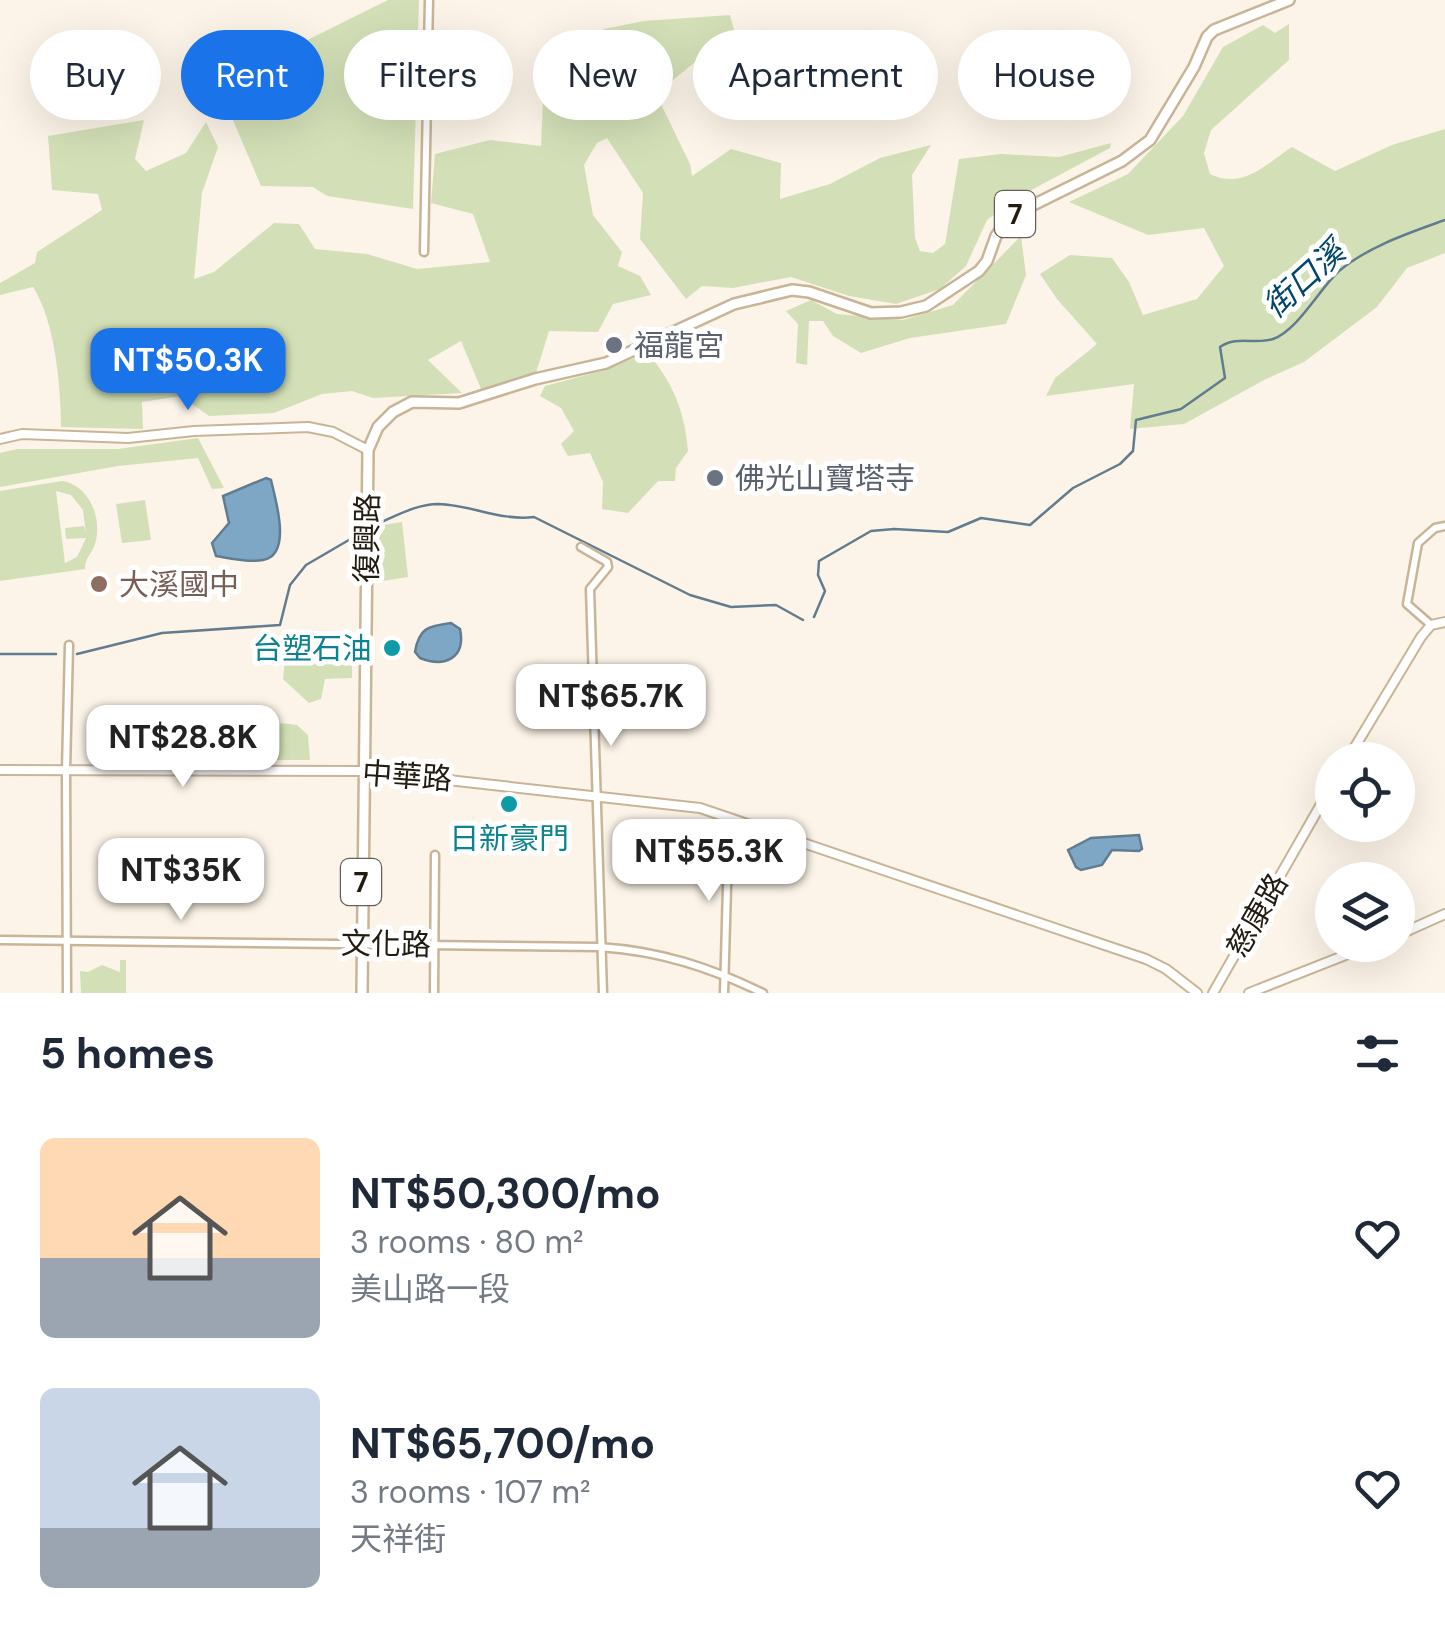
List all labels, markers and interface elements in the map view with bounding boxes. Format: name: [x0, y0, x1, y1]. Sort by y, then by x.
chip: Buy: [30, 30, 161, 120]
chip: Rent: [181, 30, 324, 120]
chip: Filters: [344, 30, 513, 120]
chip: New: [533, 30, 673, 120]
chip: Apartment: [693, 30, 938, 120]
chip: House: [958, 30, 1131, 120]
road number: 7: [995, 191, 1035, 237]
water label: 街口溪: [1254, 229, 1357, 327]
place label: 福龍宮: [634, 326, 724, 365]
pin: NT$50.3K: [85, 328, 291, 413]
marker: 福龍宮: [603, 334, 625, 356]
text: NT$50.3K: [113, 339, 263, 381]
place label: 佛光山寶塔寺: [735, 459, 915, 498]
marker: 佛光山寶塔寺: [704, 467, 726, 489]
street label: 復興路: [347, 493, 387, 583]
place label: 大溪國中: [119, 565, 239, 604]
marker: 大溪國中: [88, 573, 110, 595]
place label: 台塑石油: [252, 629, 372, 668]
marker: 台塑石油: [381, 637, 403, 659]
pin: NT$65.7K: [508, 664, 714, 749]
text: NT$65.7K: [538, 675, 684, 717]
pin: NT$28.8K: [80, 705, 286, 790]
text: NT$28.8K: [108, 716, 258, 758]
map controls: [1315, 742, 1415, 962]
button: locate: [1315, 742, 1415, 842]
street label: 中華路: [361, 753, 453, 799]
marker: 日新豪門: [498, 793, 520, 815]
place label: 日新豪門: [449, 819, 569, 858]
pin: NT$55.3K: [606, 819, 812, 904]
text: NT$55.3K: [634, 830, 784, 872]
pin: NT$35K: [100, 838, 262, 923]
text: NT$35K: [120, 849, 242, 891]
road number: 7: [341, 859, 381, 905]
button: layers: [1315, 862, 1415, 962]
street label: 慈康路: [1218, 866, 1296, 964]
street label: 文化路: [341, 924, 431, 964]
text: 5 homes: [40, 1026, 215, 1081]
icon: filters: [1350, 1026, 1405, 1081]
text: NT$50,300/mo: [350, 1166, 661, 1221]
icon: home: [120, 1178, 240, 1298]
icon: heart: [1350, 1211, 1405, 1266]
text: 3 rooms · 80 m²: [350, 1221, 583, 1263]
text: 美山路一段: [350, 1268, 510, 1310]
text: NT$65,700/mo: [350, 1416, 655, 1471]
icon: home: [120, 1428, 240, 1548]
icon: heart: [1350, 1461, 1405, 1516]
text: 3 rooms · 107 m²: [350, 1471, 591, 1513]
text: 天祥街: [350, 1518, 446, 1560]

